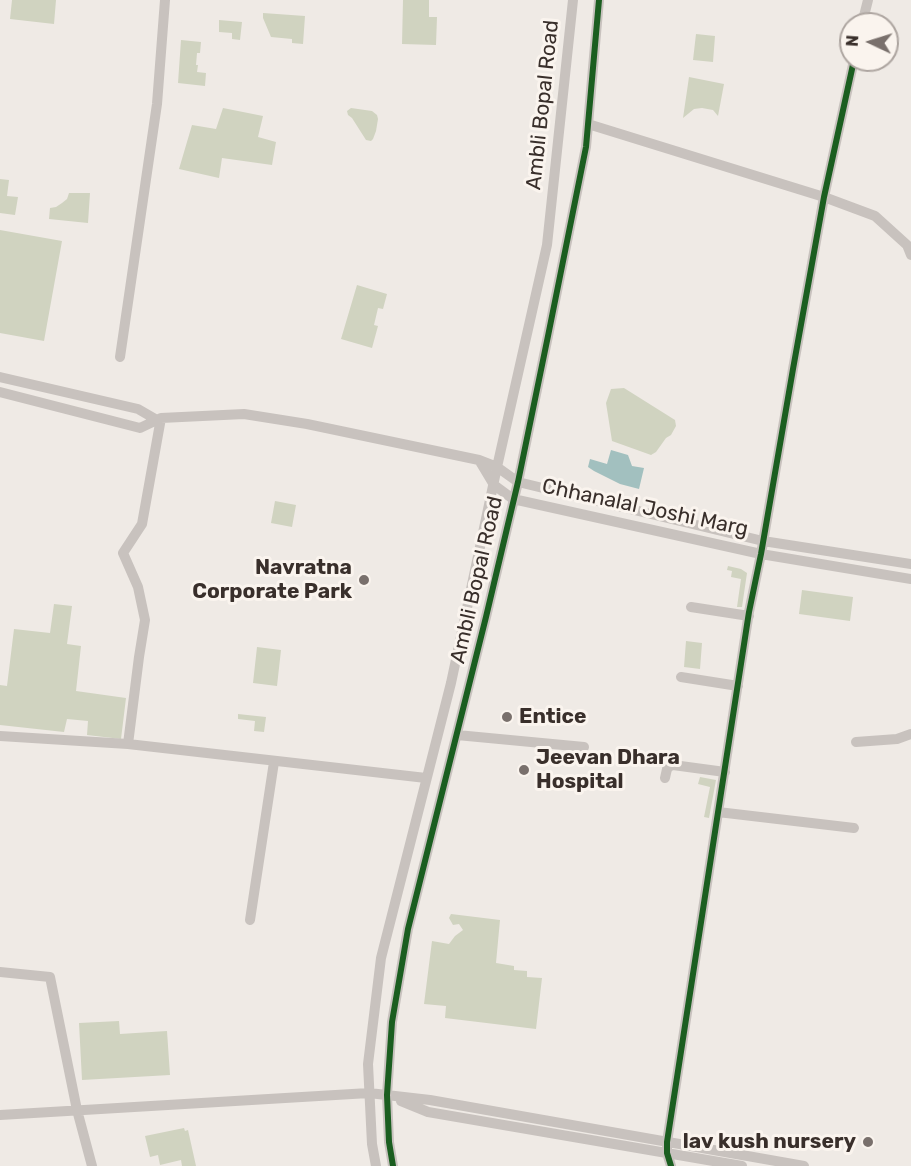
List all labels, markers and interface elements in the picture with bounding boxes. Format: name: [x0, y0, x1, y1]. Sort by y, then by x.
north arrow: [839, 12, 899, 72]
street label: Ambli Bopal Road: [522, 19, 564, 191]
text: N: [843, 34, 862, 47]
street label: Chhanalal Joshi Marg: [540, 474, 750, 542]
street label: Ambli Bopal Road: [446, 494, 508, 666]
place label: Navratna Corporate Park: [192, 555, 352, 605]
marker: Navratna Corporate Park: [357, 573, 371, 587]
place label: Entice: [519, 704, 586, 730]
marker: Entice: [500, 710, 514, 724]
place label: Jeevan Dhara Hospital: [536, 745, 680, 795]
marker: Jeevan Dhara Hospital: [517, 763, 531, 777]
place label: lav kush nursery: [683, 1129, 856, 1155]
marker: lav kush nursery: [861, 1135, 875, 1149]

